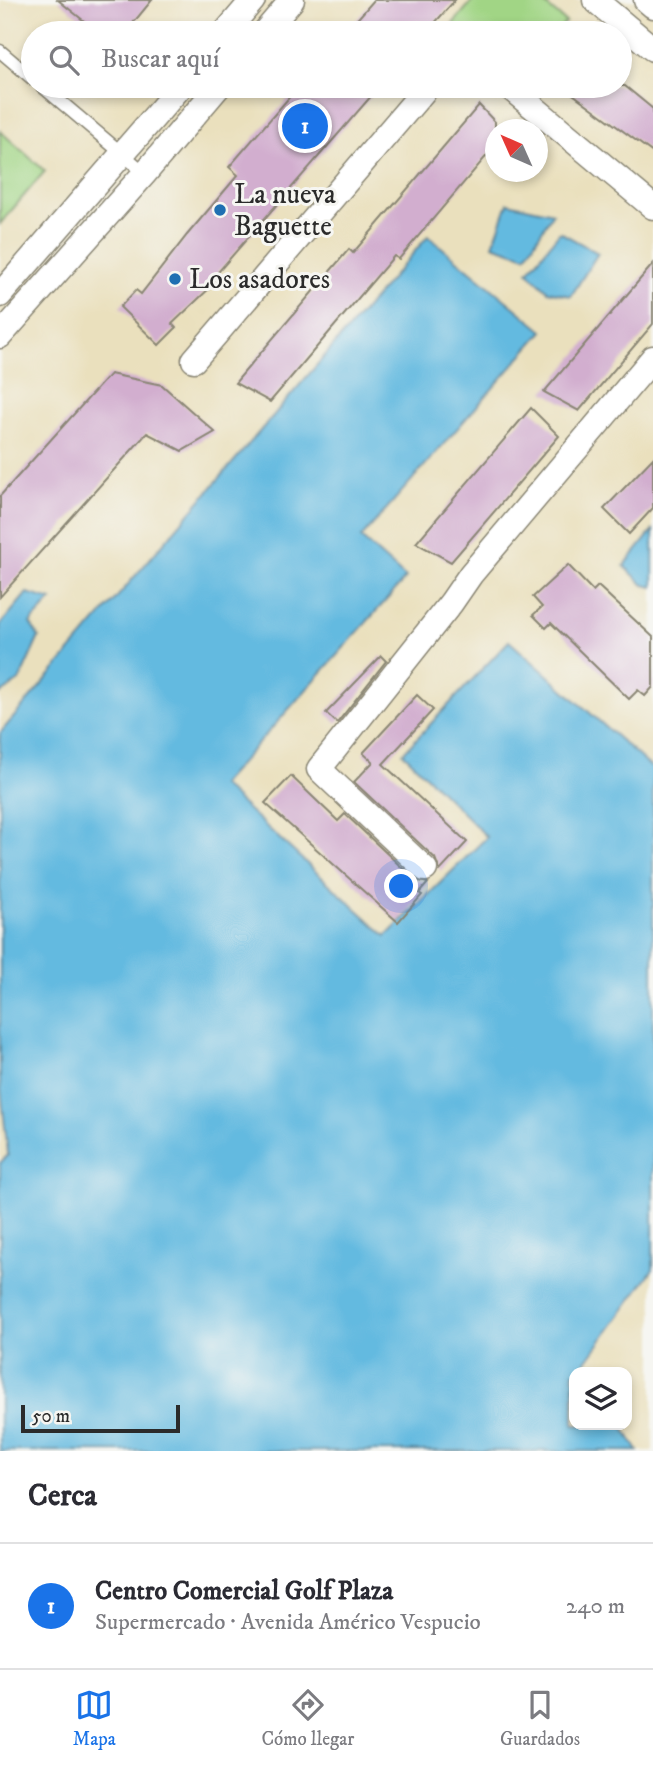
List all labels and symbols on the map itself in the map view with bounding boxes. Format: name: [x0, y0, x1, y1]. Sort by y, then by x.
pin: 1: [282, 100, 328, 152]
north arrow: [485, 119, 548, 182]
place label: La nueva Baguette: [234, 177, 336, 244]
marker: La nueva Baguette: [212, 202, 228, 218]
place label: Los asadores: [189, 262, 330, 297]
marker: Los asadores: [167, 271, 183, 287]
your location: [384, 869, 418, 903]
scale bar: [21, 1402, 180, 1434]

